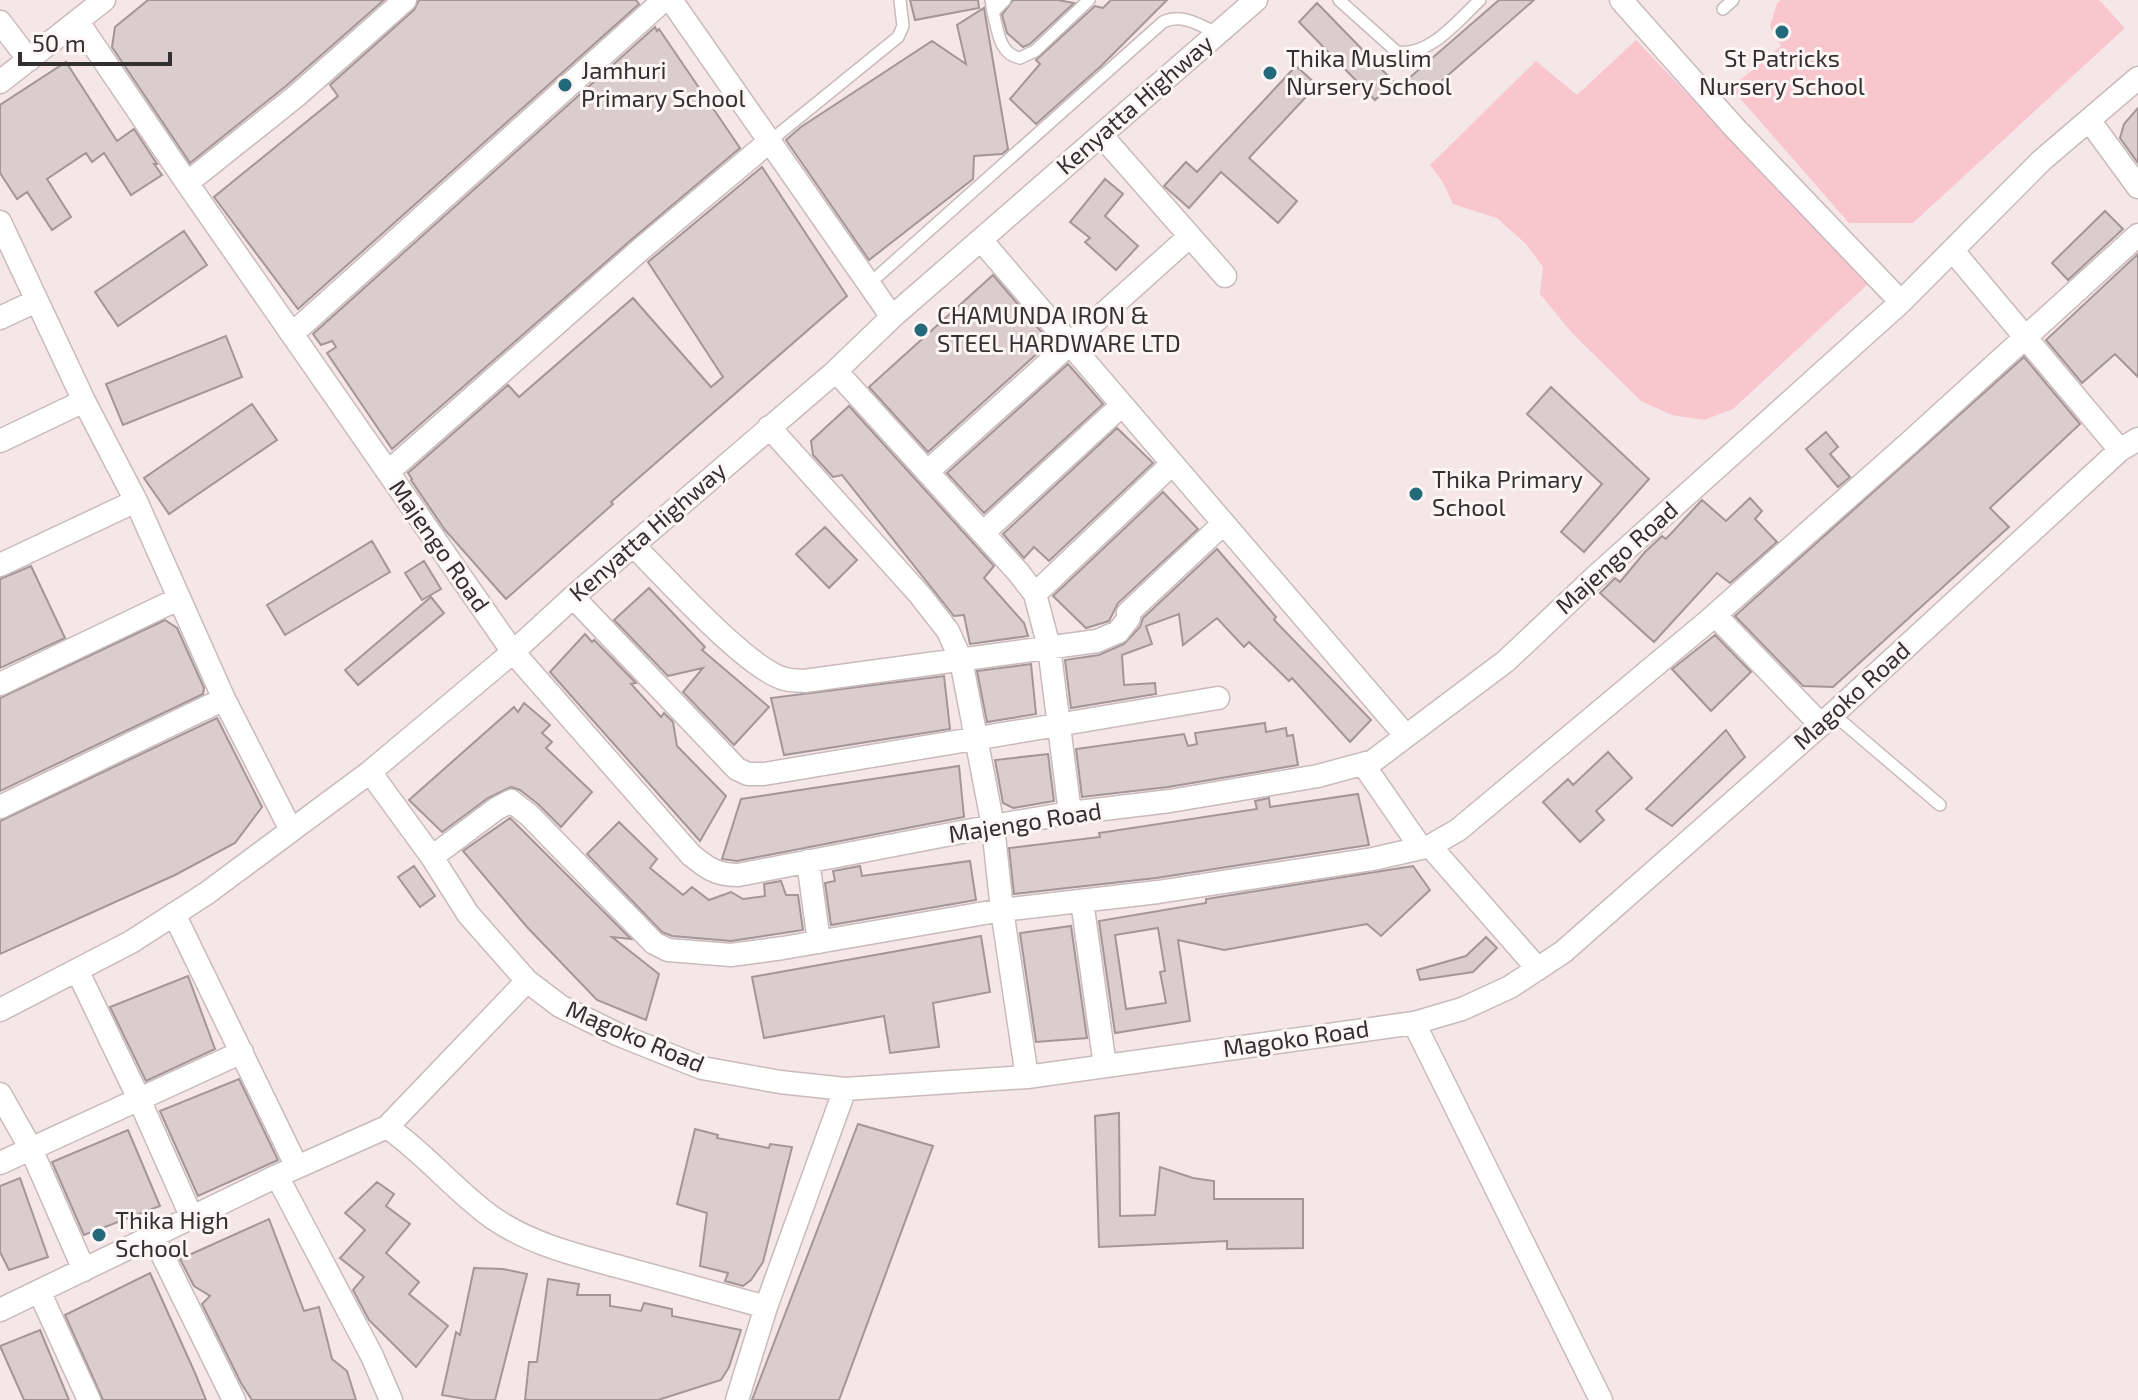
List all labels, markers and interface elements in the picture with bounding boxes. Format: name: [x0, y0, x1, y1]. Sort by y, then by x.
scale bar: [20, 16, 170, 66]
marker: St Patricks Nursery School: [1773, 23, 1791, 41]
text: 50 m: [32, 28, 86, 57]
street label: Kenyatta Highway: [1050, 28, 1219, 180]
place label: Thika Muslim Nursery School: [1286, 43, 1452, 100]
place label: St Patricks Nursery School: [1699, 43, 1865, 100]
place label: Jamhuri Primary School: [581, 55, 746, 112]
marker: Thika Muslim Nursery School: [1261, 64, 1279, 82]
marker: Jamhuri Primary School: [556, 76, 574, 94]
place label: CHAMUNDA IRON & STEEL HARDWARE LTD: [937, 300, 1181, 357]
marker: CHAMUNDA IRON & STEEL HARDWARE LTD: [912, 321, 930, 339]
street label: Kenyatta Highway: [563, 455, 732, 607]
place label: Thika Primary School: [1432, 464, 1583, 521]
street label: Majengo Road: [384, 473, 496, 617]
marker: Thika Primary School: [1407, 485, 1425, 503]
street label: Majengo Road: [1549, 494, 1683, 619]
street label: Magoko Road: [1787, 635, 1915, 755]
street label: Majengo Road: [946, 795, 1103, 848]
street label: Magoko Road: [562, 994, 709, 1078]
street label: Magoko Road: [1221, 1013, 1371, 1062]
place label: Thika High School: [115, 1205, 229, 1262]
marker: Thika High School: [90, 1226, 108, 1244]

